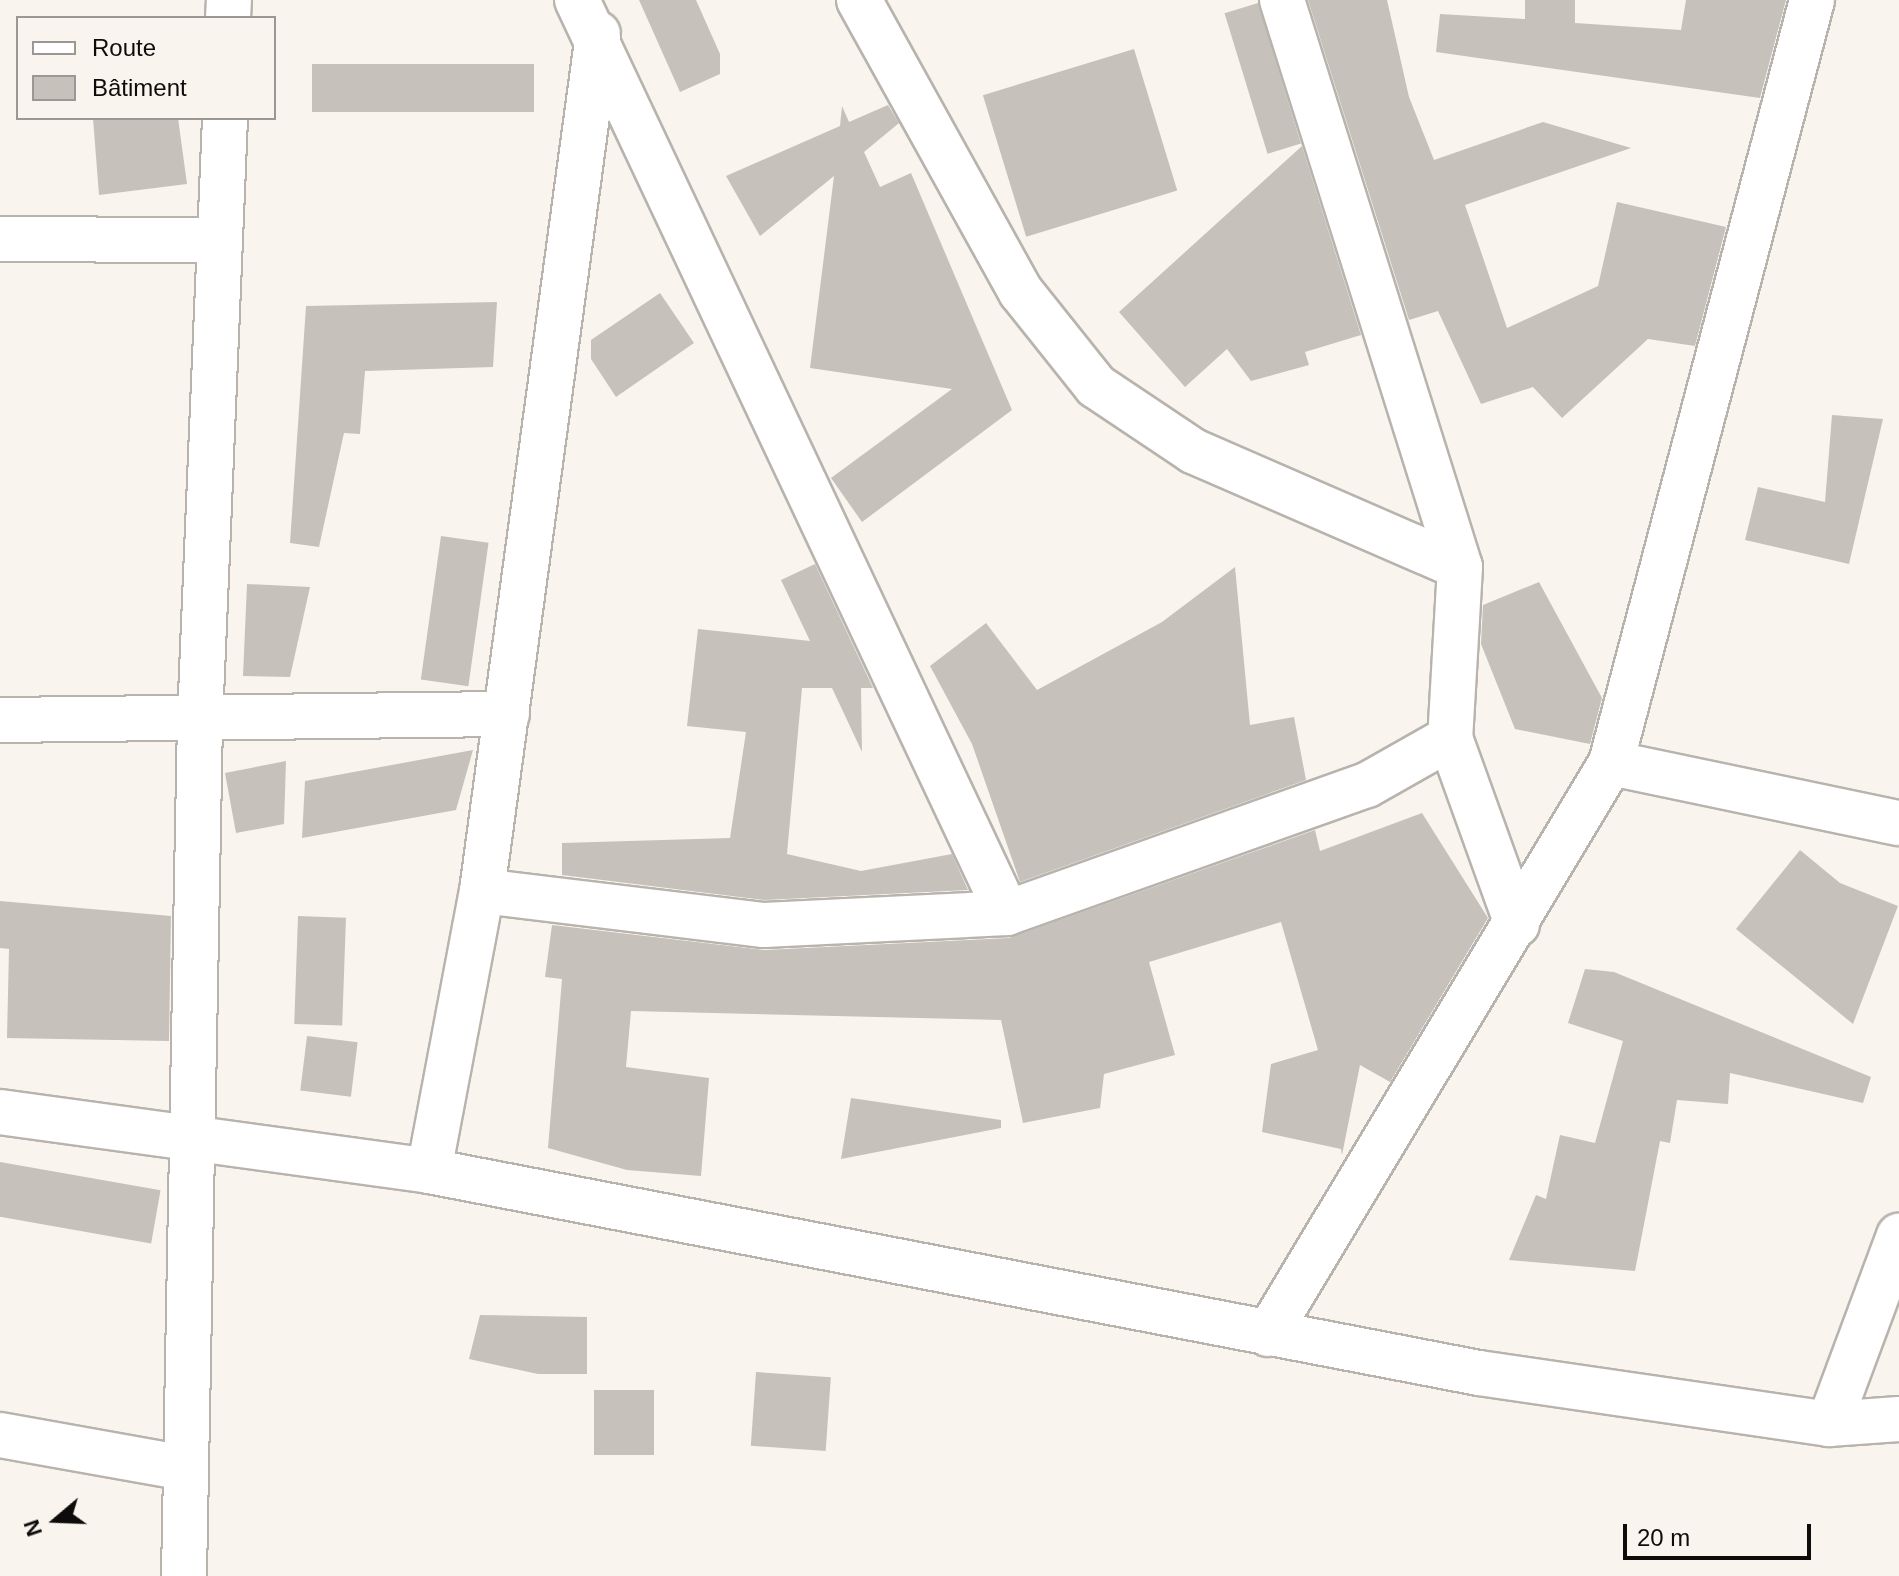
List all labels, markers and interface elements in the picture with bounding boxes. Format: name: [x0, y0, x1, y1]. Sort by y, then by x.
legend: [16, 16, 276, 120]
text: Route: [92, 34, 156, 61]
text: Bâtiment: [92, 74, 187, 101]
north arrow: [16, 1480, 96, 1560]
scale bar: [1627, 1508, 1815, 1558]
text: N: [18, 1516, 47, 1540]
text: 20 m: [1637, 1524, 1690, 1551]

